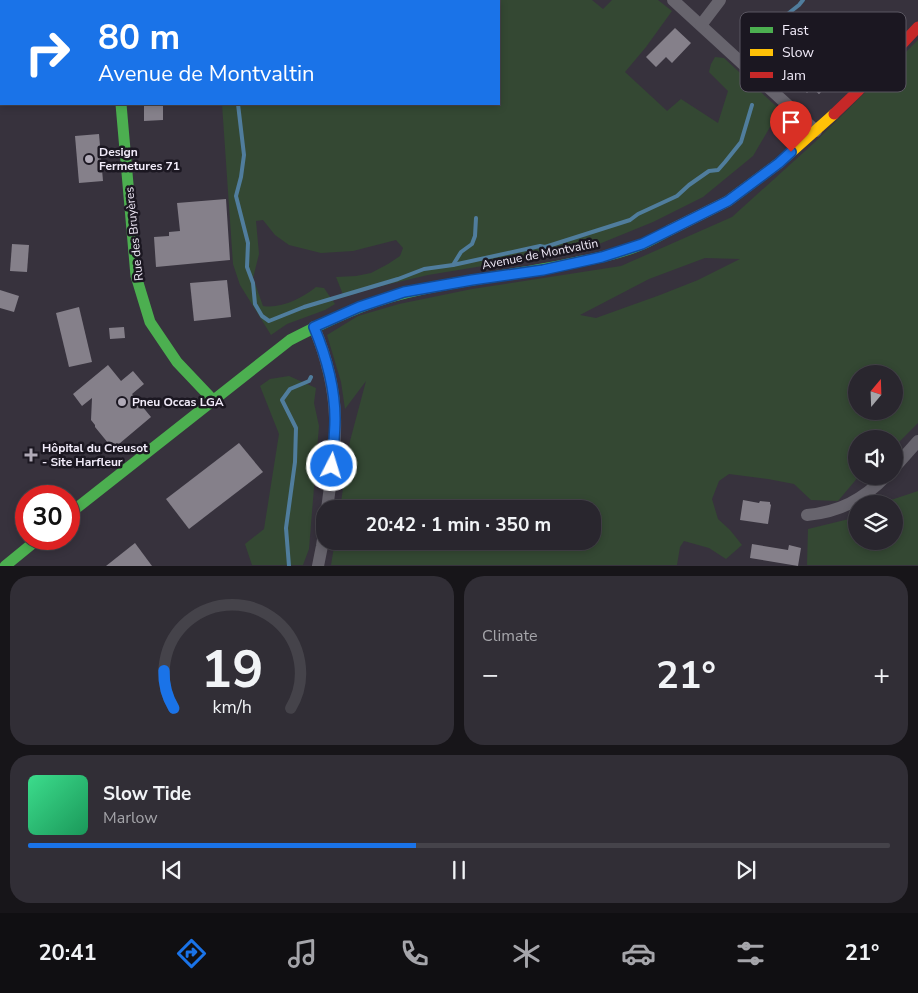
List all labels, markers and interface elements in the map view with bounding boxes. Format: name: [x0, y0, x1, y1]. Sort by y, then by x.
legend: [740, 12, 906, 92]
text: 80 m: [98, 14, 180, 61]
icon: right: [15, 20, 80, 85]
text: Fast: [782, 21, 808, 40]
text: Slow: [782, 43, 814, 62]
text: Avenue de Montvaltin: [98, 59, 314, 89]
text: Jam: [781, 66, 806, 85]
pin: [770, 101, 812, 152]
icon: arrive: [777, 108, 805, 136]
place label: Design Fermetures 71: [99, 144, 180, 174]
marker: Design Fermetures 71: [83, 153, 95, 165]
street label: Rue des Bruyères: [121, 186, 147, 282]
street label: Avenue de Montvaltin: [481, 235, 599, 273]
north arrow: [848, 365, 902, 420]
map controls: [848, 365, 903, 550]
place label: Pneu Occas LGA: [132, 394, 224, 410]
marker: Pneu Occas LGA: [116, 396, 128, 408]
button: sound: [848, 430, 903, 485]
position arrow: [305, 439, 357, 491]
place label: Hôpital du Creusot - Site Harfleur: [42, 440, 148, 470]
marker: Hôpital du Creusot - Site Harfleur: [24, 448, 38, 462]
speed limit sign: 30: [15, 485, 80, 550]
button: layers: [848, 495, 903, 550]
text: 20:42 · 1 min · 350 m: [366, 512, 551, 538]
text: Climate: [482, 625, 537, 647]
text: 19: [201, 634, 263, 705]
text: 21°: [656, 650, 716, 701]
text: −: [482, 656, 499, 694]
text: +: [873, 656, 890, 694]
text: km/h: [212, 695, 252, 719]
text: Slow Tide: [103, 781, 191, 807]
text: Marlow: [103, 807, 158, 829]
icon: previous: [158, 856, 186, 884]
icon: pause: [445, 856, 473, 884]
icon: next: [732, 856, 760, 884]
icon: directions: [174, 936, 209, 971]
icon: music: [285, 936, 320, 971]
icon: phone: [397, 936, 432, 971]
icon: climate: [509, 936, 544, 971]
icon: car: [621, 936, 656, 971]
icon: filters: [733, 936, 768, 971]
text: 20:41: [38, 938, 97, 968]
text: 21°: [845, 938, 879, 968]

